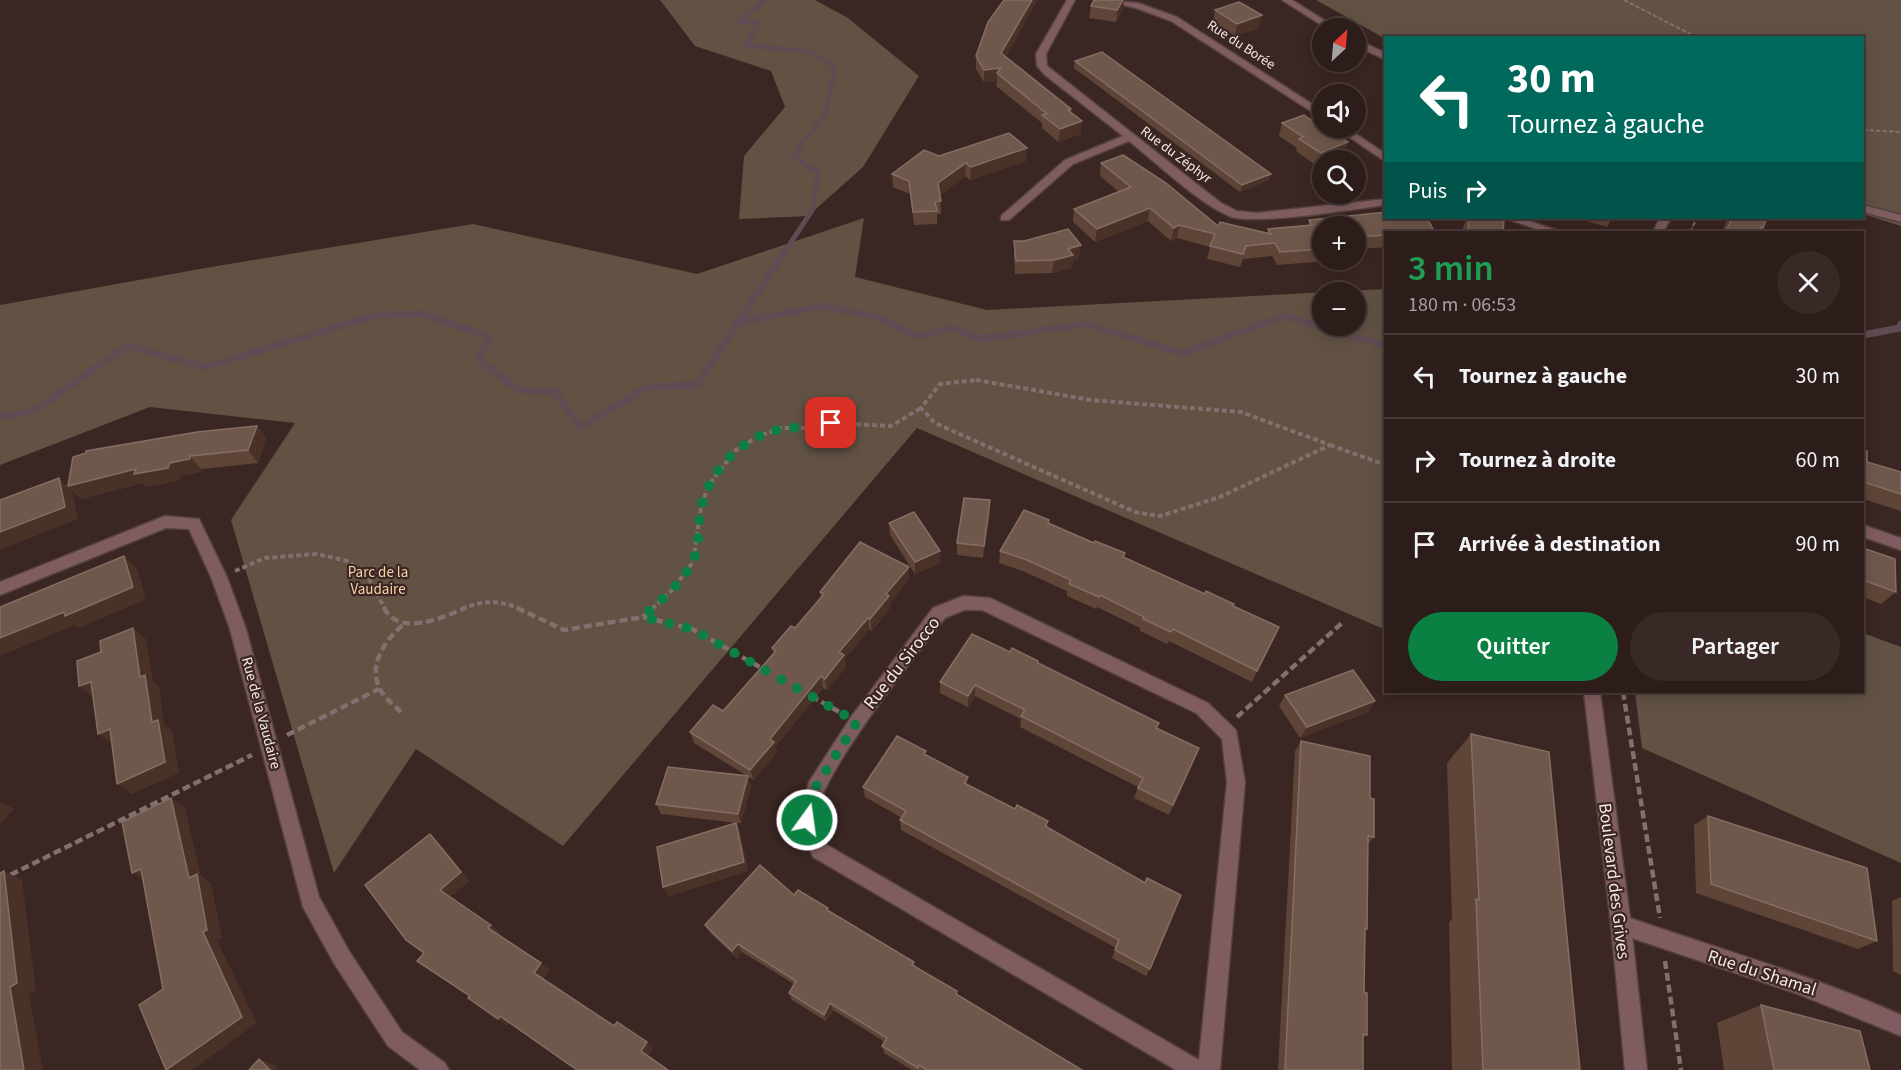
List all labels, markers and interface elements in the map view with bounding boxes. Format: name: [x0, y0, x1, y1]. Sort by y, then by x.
street label: Rue du Borée: [1203, 15, 1279, 75]
north arrow: [1312, 18, 1366, 72]
map controls: [1312, 18, 1366, 336]
text: 30 m: [1507, 49, 1596, 109]
icon: left: [1408, 60, 1486, 138]
button: sound: [1312, 84, 1366, 138]
text: Tournez à gauche: [1507, 105, 1704, 144]
street label: Rue du Zéphyr: [1136, 122, 1216, 188]
button: search: [1312, 150, 1366, 204]
icon: right: [1459, 174, 1492, 207]
text: Puis: [1408, 175, 1447, 207]
button: +: [1312, 216, 1366, 270]
text: 3 min: [1408, 243, 1494, 294]
button: close: [1777, 251, 1840, 314]
button: −: [1312, 282, 1366, 336]
text: 180 m · 06:53: [1408, 291, 1516, 319]
icon: left: [1408, 360, 1441, 393]
text: Tournez à gauche: [1459, 360, 1627, 392]
text: 30 m: [1795, 360, 1840, 392]
pin: [805, 397, 856, 448]
icon: arrive: [814, 406, 847, 439]
icon: right: [1408, 444, 1441, 477]
text: Tournez à droite: [1459, 444, 1616, 476]
text: 60 m: [1795, 444, 1840, 476]
icon: arrive: [1408, 528, 1441, 561]
text: Arrivée à destination: [1459, 528, 1661, 560]
text: 90 m: [1795, 528, 1840, 560]
park label: Parc de la Vaudaire: [348, 562, 408, 600]
street label: Rue du Sirocco: [858, 611, 946, 715]
button: Quitter: [1408, 612, 1618, 681]
button: Partager: [1630, 612, 1840, 681]
street label: Rue de la Vaudaire: [236, 655, 286, 771]
position arrow: [775, 788, 839, 852]
street label: Boulevard des Grives: [1592, 801, 1636, 961]
street label: Rue du Shamal: [1704, 944, 1820, 1002]

